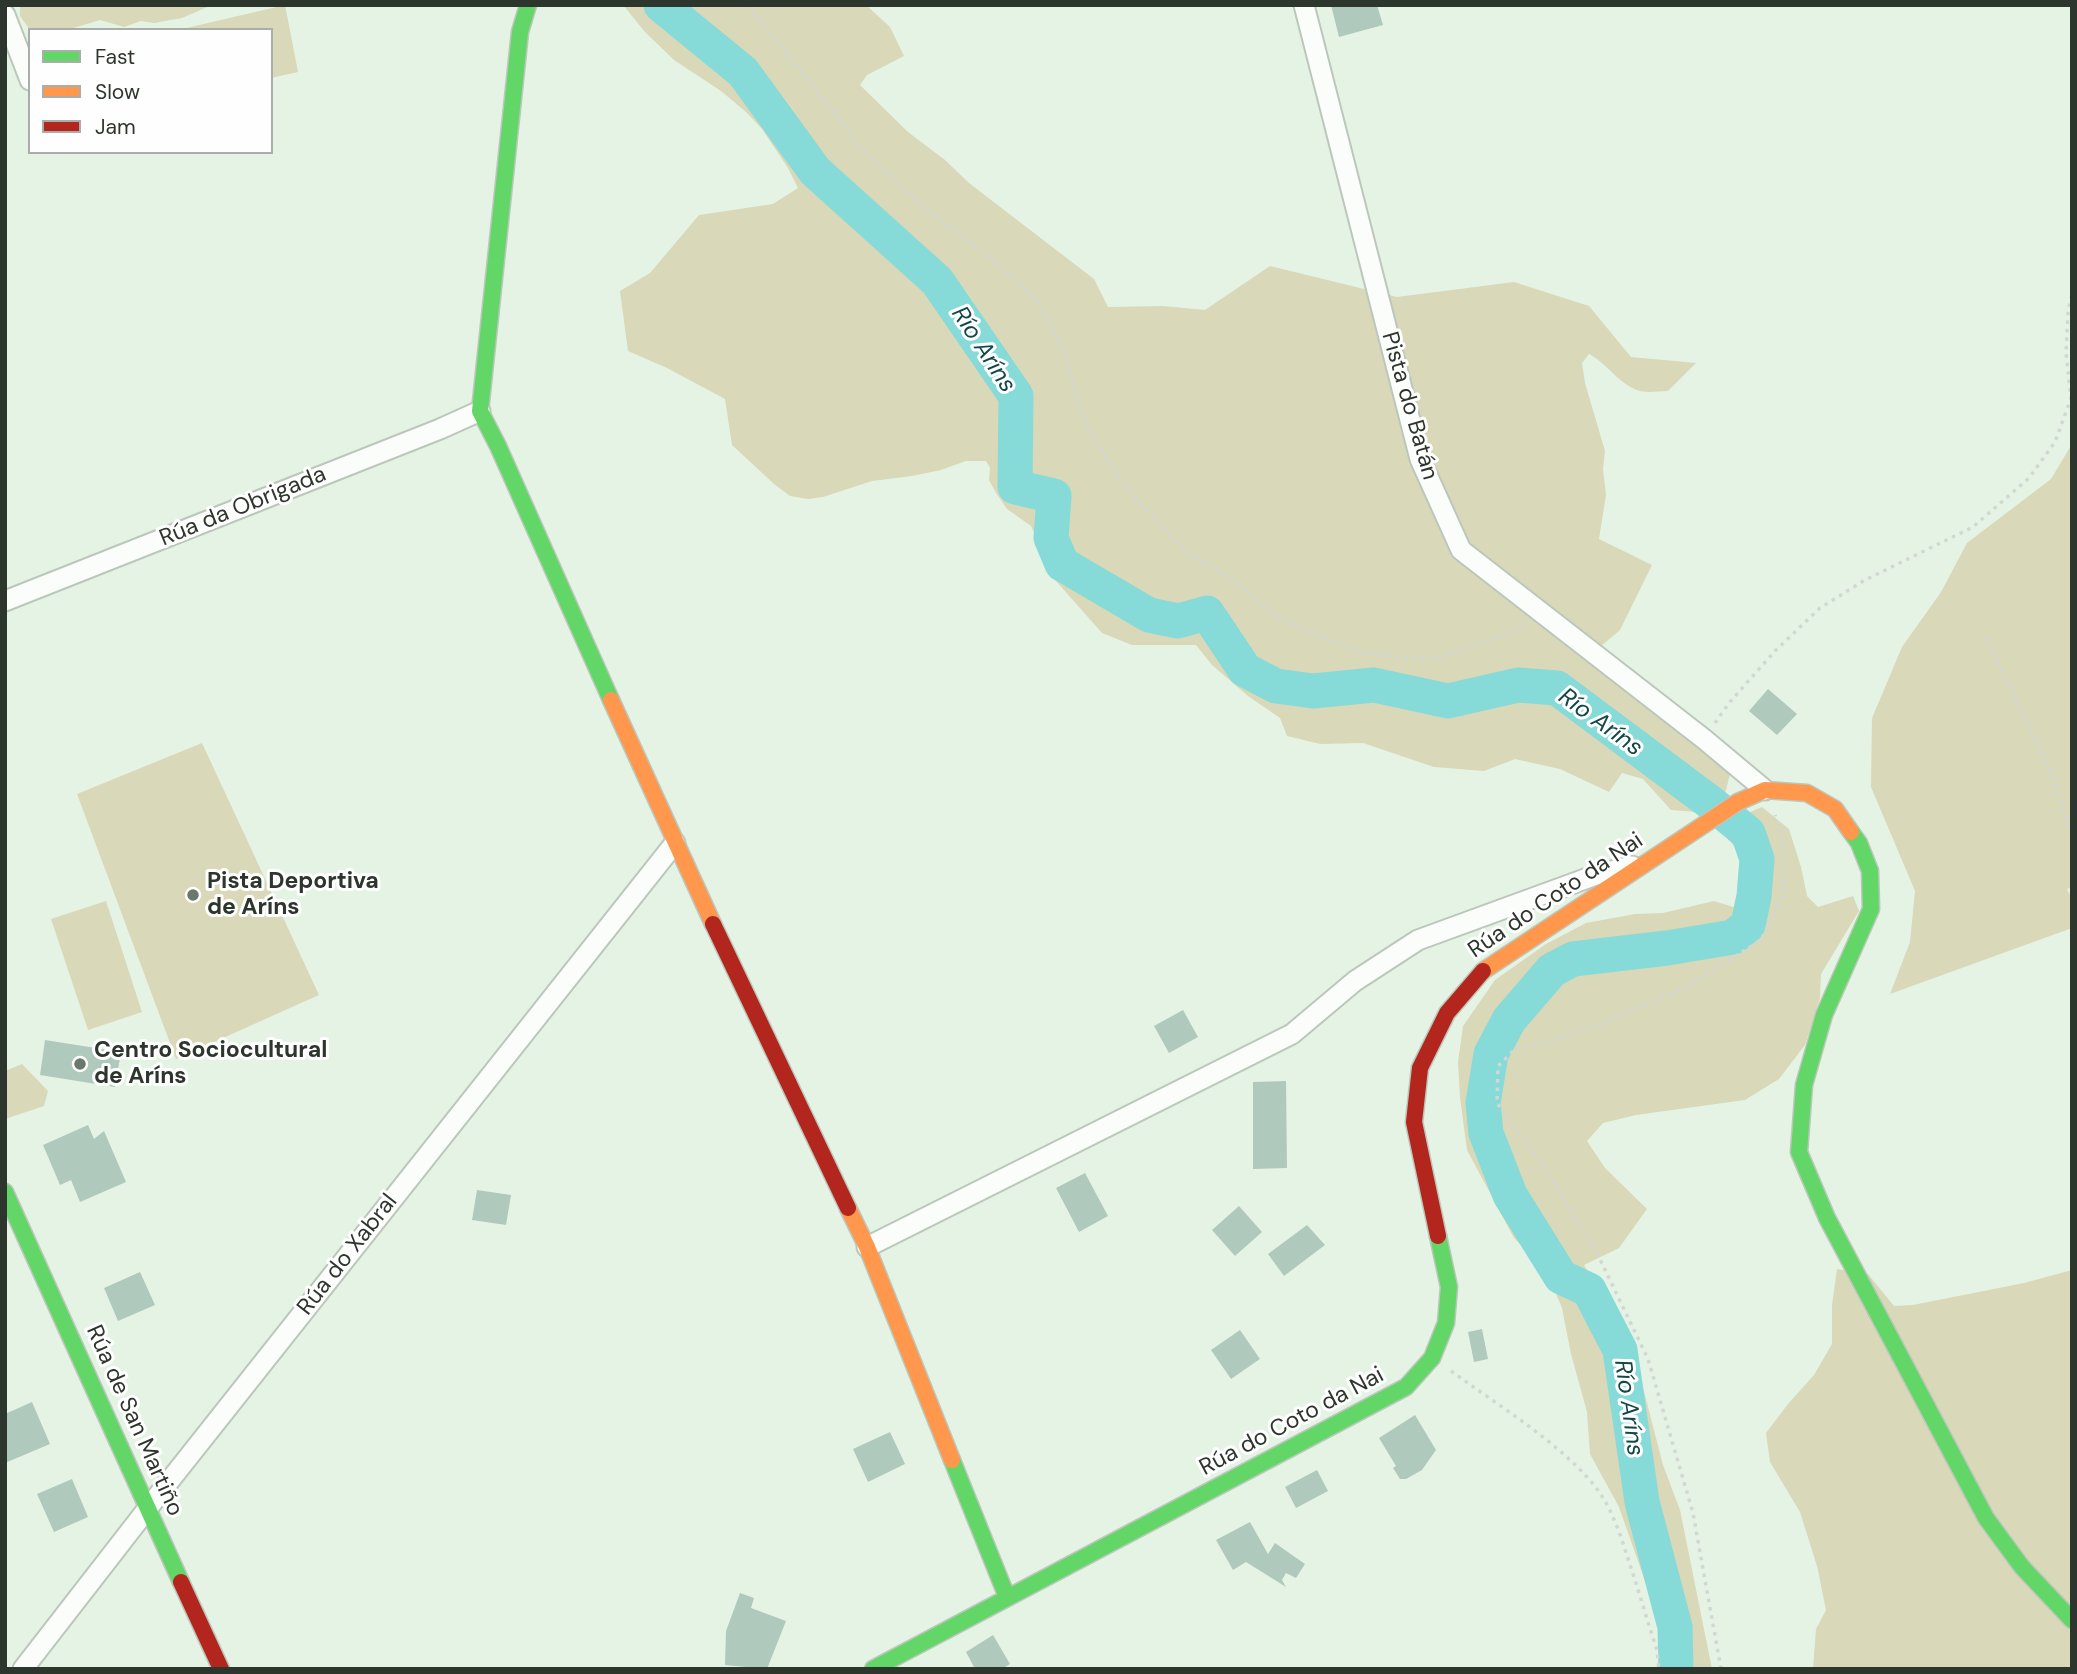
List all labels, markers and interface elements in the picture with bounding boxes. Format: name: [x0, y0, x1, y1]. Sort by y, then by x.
legend: [28, 28, 273, 154]
text: Fast: [95, 43, 135, 71]
text: Slow: [95, 78, 140, 106]
text: Jam: [95, 113, 136, 141]
water label: Río Aríns: [945, 302, 1021, 398]
street label: Pista do Batán: [1375, 329, 1443, 483]
street label: Rúa da Obrigada: [156, 461, 330, 553]
water label: Río Aríns: [1552, 683, 1648, 763]
street label: Rúa do Coto da Nai: [1463, 827, 1649, 965]
place label: Pista Deportiva de Aríns: [207, 868, 379, 922]
marker: Pista Deportiva de Aríns: [185, 887, 201, 903]
place label: Centro Sociocultural de Aríns: [94, 1037, 327, 1091]
marker: Centro Sociocultural de Aríns: [72, 1056, 88, 1072]
street label: Rúa do Xabral: [292, 1189, 404, 1321]
street label: Rúa de San Martiño: [80, 1321, 188, 1521]
water label: Río Aríns: [1607, 1358, 1649, 1458]
street label: Rúa do Coto da Nai: [1195, 1362, 1389, 1482]

